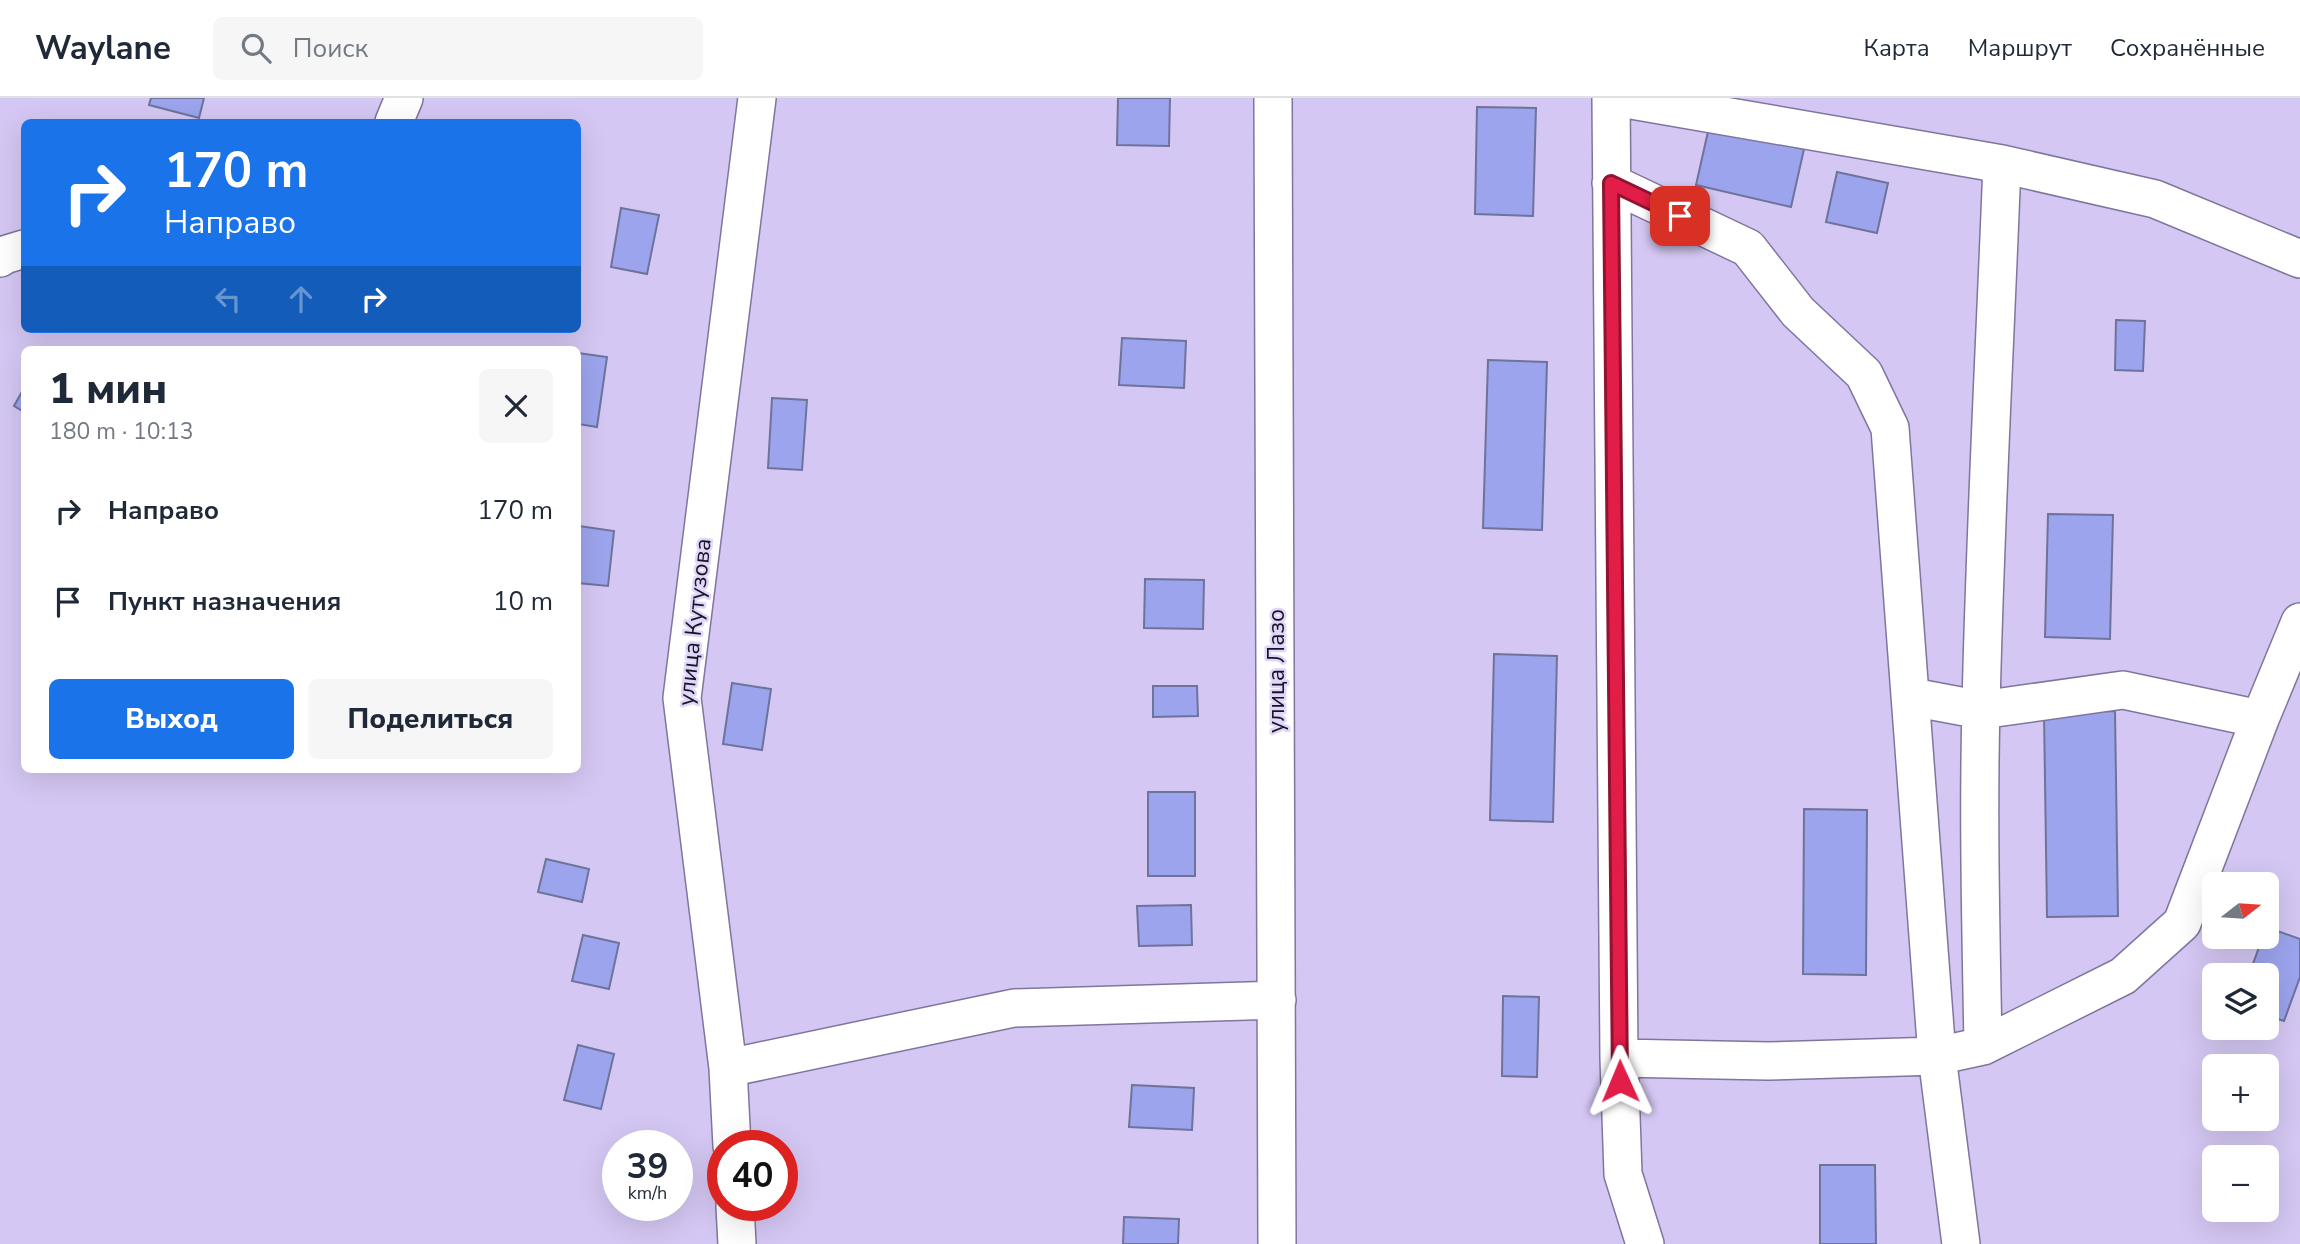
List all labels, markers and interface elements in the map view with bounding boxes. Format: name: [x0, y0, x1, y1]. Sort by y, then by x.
search box: [213, 17, 703, 80]
text: Waylane: [35, 26, 171, 71]
icon: search: [237, 29, 275, 67]
text: Поиск: [293, 31, 368, 66]
text: Карта: [1864, 32, 1930, 64]
text: Маршрут: [1968, 32, 2072, 64]
text: Сохранённые: [2110, 32, 2265, 64]
text: 170 m: [164, 137, 308, 204]
icon: right: [49, 147, 140, 238]
pin: [1650, 186, 1710, 246]
icon: arrive: [1661, 197, 1699, 235]
text: Направо: [164, 201, 296, 244]
icon: left: [209, 280, 247, 318]
icon: ahead: [282, 280, 320, 318]
icon: right: [355, 280, 393, 318]
text: 1 мин: [49, 361, 167, 418]
button: close: [479, 369, 553, 443]
text: 180 m · 10:13: [49, 416, 194, 447]
icon: right: [49, 492, 87, 530]
text: Направо: [108, 493, 219, 528]
text: 170 m: [477, 493, 553, 528]
street label: улица Кутузова: [670, 537, 719, 707]
icon: arrive: [49, 583, 87, 621]
text: Пункт назначения: [108, 584, 341, 619]
text: 10 m: [493, 584, 553, 619]
street label: улица Лазо: [1261, 609, 1292, 733]
button: Выход: [49, 679, 294, 759]
button: Поделиться: [308, 679, 553, 759]
north arrow: [2202, 872, 2278, 948]
map controls: [2202, 872, 2279, 1222]
button: layers: [2202, 963, 2279, 1040]
position arrow: [1583, 1044, 1657, 1118]
button: +: [2202, 1054, 2279, 1131]
speed limit sign: 40: [707, 1130, 798, 1221]
text: 39: [626, 1143, 669, 1190]
button: −: [2202, 1145, 2279, 1222]
text: km/h: [628, 1181, 667, 1205]

